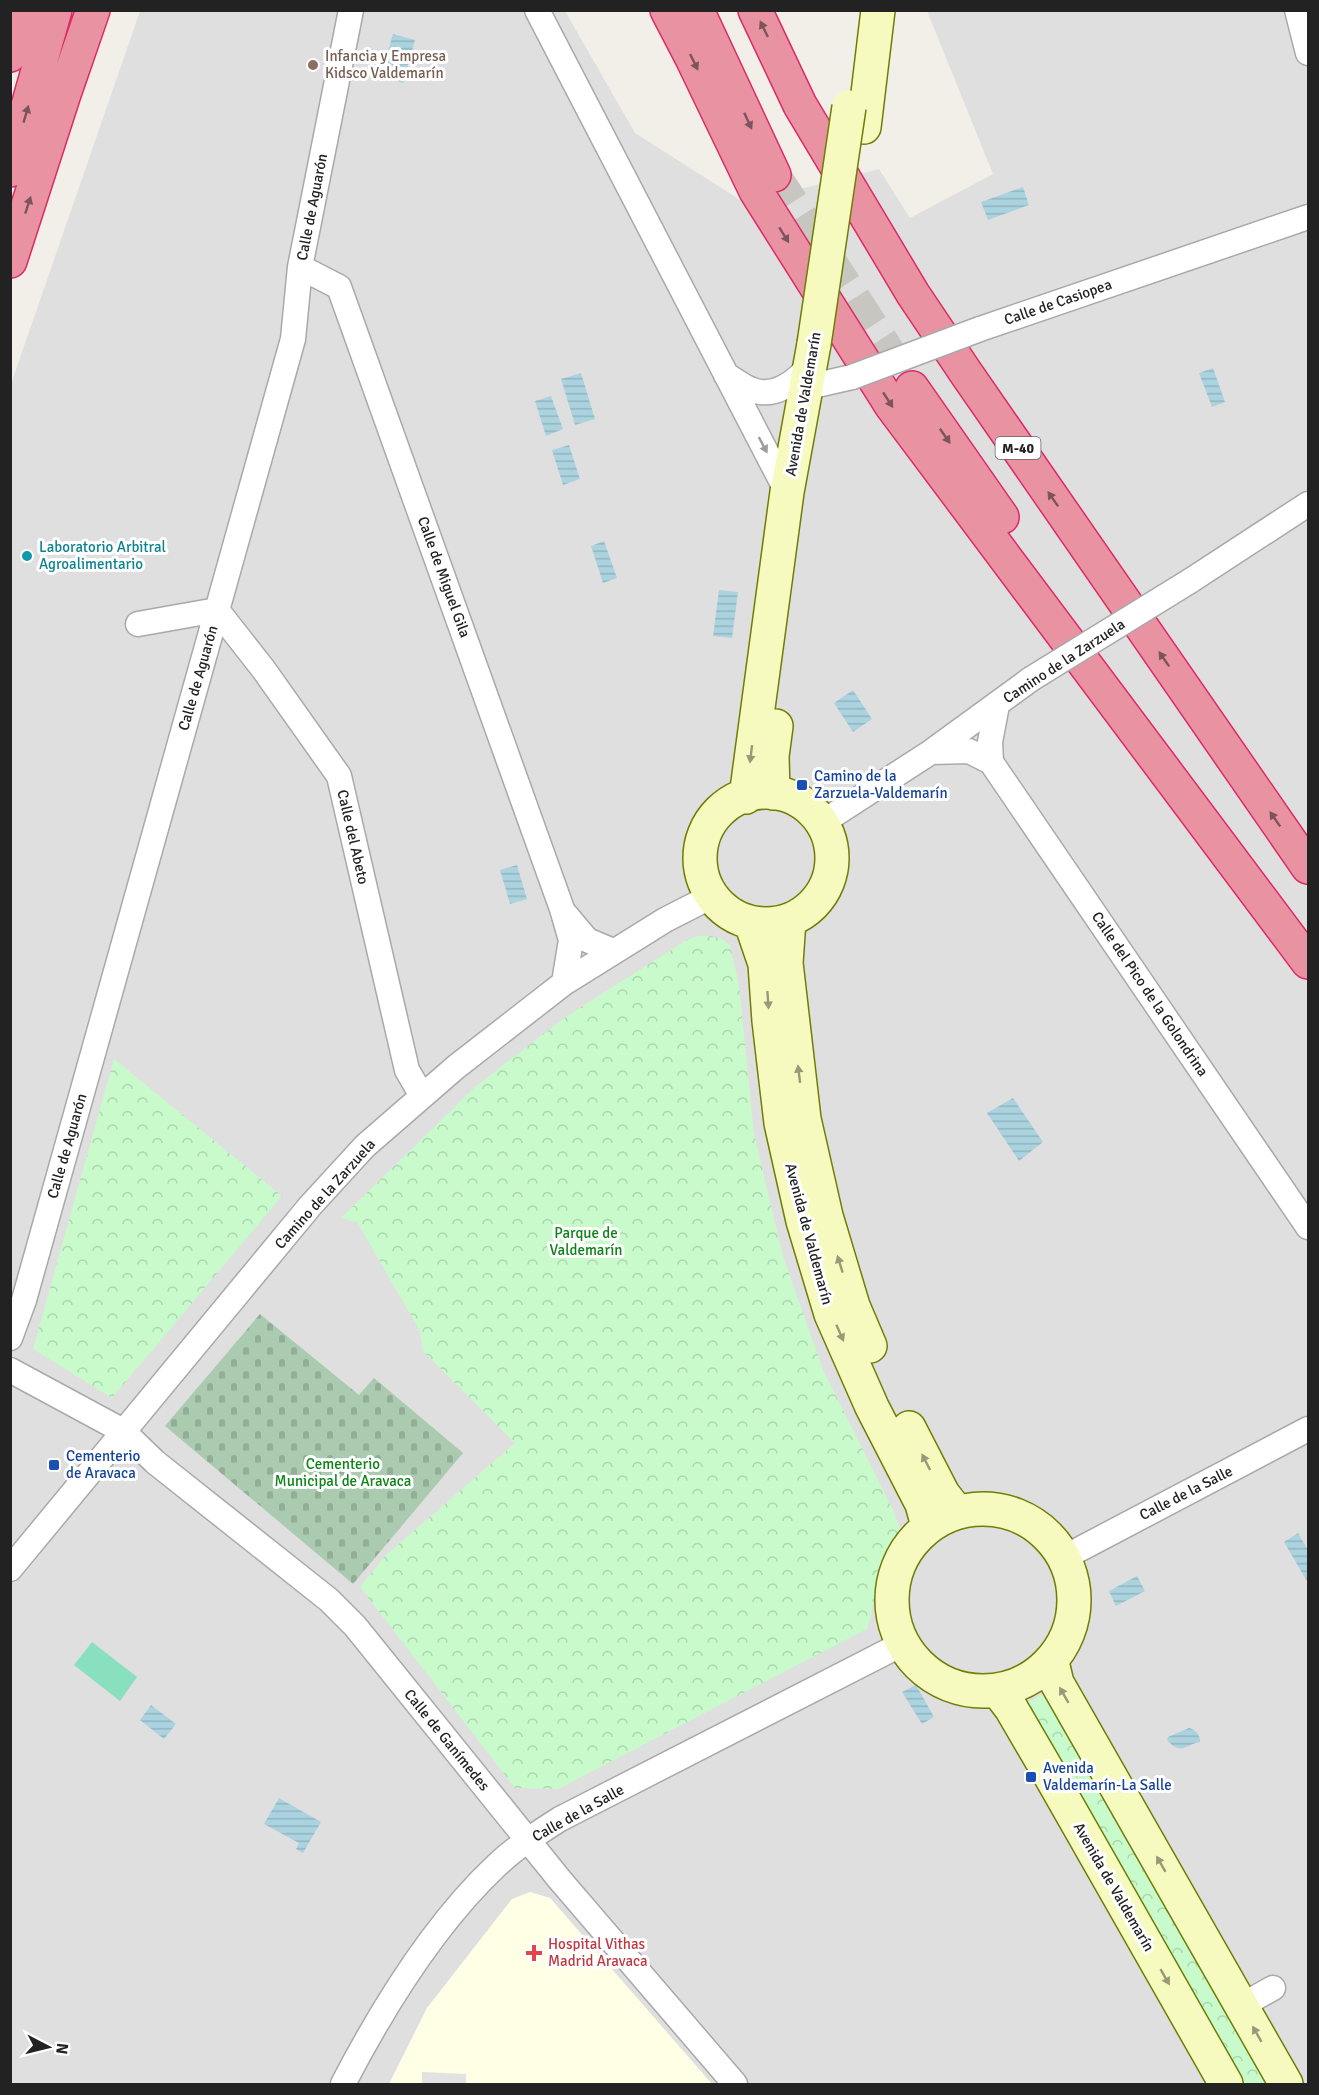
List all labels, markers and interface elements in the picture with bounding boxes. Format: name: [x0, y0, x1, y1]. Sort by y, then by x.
one-way arrow: [760, 21, 769, 38]
place label: Infancia y Empresa Kidsco Valdemarín: [325, 47, 446, 82]
one-way arrow: [690, 54, 699, 71]
marker: Infancia y Empresa Kidsco Valdemarín: [306, 58, 320, 72]
one-way arrow: [22, 105, 31, 123]
one-way arrow: [744, 112, 753, 129]
street label: Calle de Aguarón: [293, 152, 331, 262]
one-way arrow: [24, 196, 33, 214]
one-way arrow: [778, 227, 789, 243]
street label: Calle de Casiopea: [1002, 275, 1114, 329]
street label: Avenida de Valdemarín: [781, 331, 825, 477]
one-way arrow: [882, 392, 893, 408]
one-way arrow: [939, 428, 950, 444]
one-way arrow: [758, 437, 768, 454]
road number: M-40: [996, 437, 1040, 459]
one-way arrow: [1047, 491, 1059, 507]
street label: Calle de Miguel Gila: [414, 514, 474, 640]
place label: Laboratorio Arbitral Agroalimentario: [39, 538, 166, 573]
marker: Laboratorio Arbitral Agroalimentario: [20, 549, 34, 563]
street label: Camino de la Zarzuela: [1000, 615, 1128, 707]
street label: Calle de Aguarón: [174, 623, 222, 733]
one-way arrow: [1159, 651, 1170, 667]
one-way arrow: [746, 745, 756, 764]
place label: Camino de la Zarzuela-Valdemarín: [814, 767, 948, 802]
marker: Camino de la Zarzuela-Valdemarín: [795, 778, 809, 792]
street label: Calle del Abeto: [333, 788, 373, 886]
one-way arrow: [1269, 812, 1281, 828]
street label: Calle del Pico de la Golondrina: [1088, 908, 1212, 1080]
one-way arrow: [763, 991, 772, 1010]
one-way arrow: [794, 1065, 804, 1084]
street label: Calle de Aguarón: [43, 1091, 91, 1201]
street label: Camino de la Zarzuela: [271, 1135, 379, 1253]
street label: Avenida de Valdemarín: [781, 1161, 837, 1307]
park label: Parque de Valdemarín: [550, 1224, 623, 1259]
one-way arrow: [835, 1255, 844, 1273]
one-way arrow: [835, 1325, 844, 1342]
place label: Cementerio de Aravaca: [66, 1447, 141, 1482]
one-way arrow: [922, 1453, 932, 1471]
park label: Cementerio Municipal de Aravaca: [275, 1455, 411, 1490]
marker: Cementerio de Aravaca: [47, 1458, 61, 1472]
street label: Calle de la Salle: [1137, 1462, 1235, 1524]
street label: Calle de Ganímedes: [400, 1686, 494, 1795]
one-way arrow: [1058, 1687, 1069, 1703]
place label: Avenida Valdemarín-La Salle: [1043, 1759, 1172, 1794]
marker: Avenida Valdemarín-La Salle: [1024, 1770, 1038, 1784]
street label: Calle de la Salle: [529, 1780, 627, 1846]
street label: Avenida de Valdemarín: [1070, 1819, 1158, 1955]
one-way arrow: [1156, 1855, 1166, 1872]
place label: Hospital Vithas Madrid Aravaca: [548, 1935, 648, 1970]
marker: Hospital Vithas Madrid Aravaca: [525, 1944, 543, 1962]
one-way arrow: [1160, 1969, 1171, 1985]
north arrow: [18, 2017, 78, 2077]
one-way arrow: [1252, 2025, 1262, 2042]
text: N: [51, 2042, 72, 2055]

